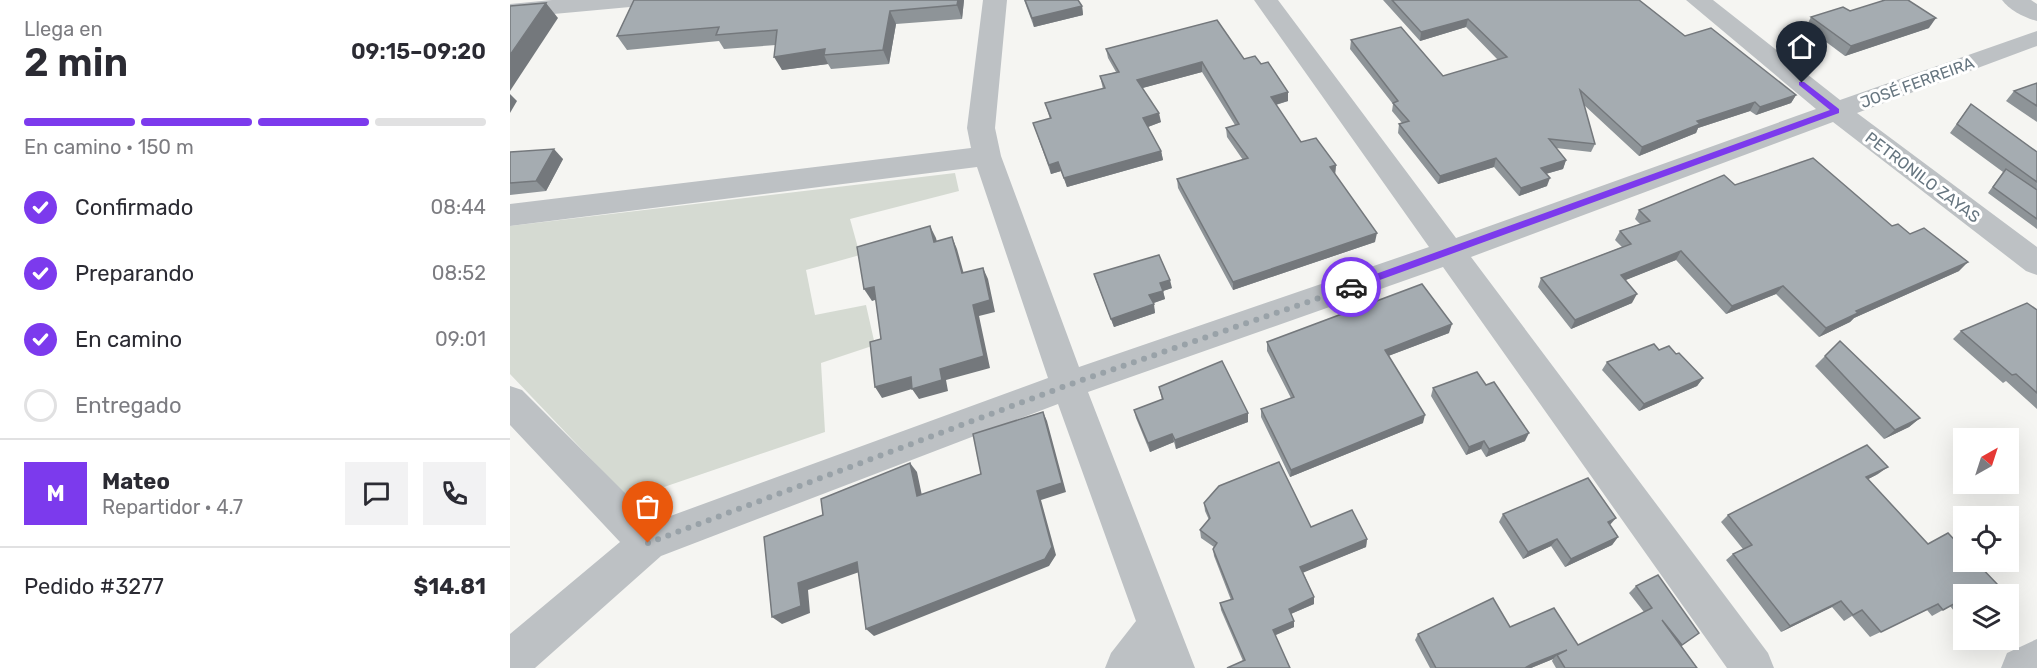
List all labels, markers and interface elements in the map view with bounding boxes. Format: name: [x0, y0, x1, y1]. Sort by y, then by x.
text: Llega en: [24, 17, 103, 41]
pin: [1776, 21, 1827, 83]
icon: home: [1785, 30, 1818, 63]
text: 09:15–09:20: [351, 38, 486, 65]
text: 2 min: [24, 40, 128, 86]
street label: JOSÉ FERREIRA: [1858, 53, 1977, 112]
street label: PETRONILO ZAYAS: [1862, 128, 1984, 227]
text: En camino · 150 m: [24, 135, 194, 159]
icon: check: [24, 191, 57, 224]
text: Confirmado: [75, 194, 193, 221]
text: 08:44: [431, 195, 486, 219]
icon: check: [24, 257, 57, 290]
courier: [1321, 257, 1381, 317]
text: Preparando: [75, 260, 194, 287]
text: 08:52: [432, 261, 486, 285]
icon: car: [1335, 271, 1368, 304]
icon: check: [24, 323, 57, 356]
text: En camino: [75, 326, 182, 353]
text: 09:01: [435, 327, 486, 351]
text: Entregado: [75, 392, 182, 419]
north arrow: [1953, 428, 2019, 494]
map controls: [1953, 428, 2019, 650]
button: chat: [345, 462, 408, 525]
button: phone: [423, 462, 486, 525]
text: Mateo: [102, 468, 170, 495]
text: M: [46, 480, 65, 507]
pin: [622, 481, 673, 543]
icon: bag: [631, 490, 664, 523]
text: Repartidor · 4.7: [102, 495, 243, 519]
button: locate: [1953, 506, 2019, 572]
text: Pedido #3277: [24, 573, 164, 600]
text: $14.81: [414, 573, 486, 600]
button: layers: [1953, 584, 2019, 650]

